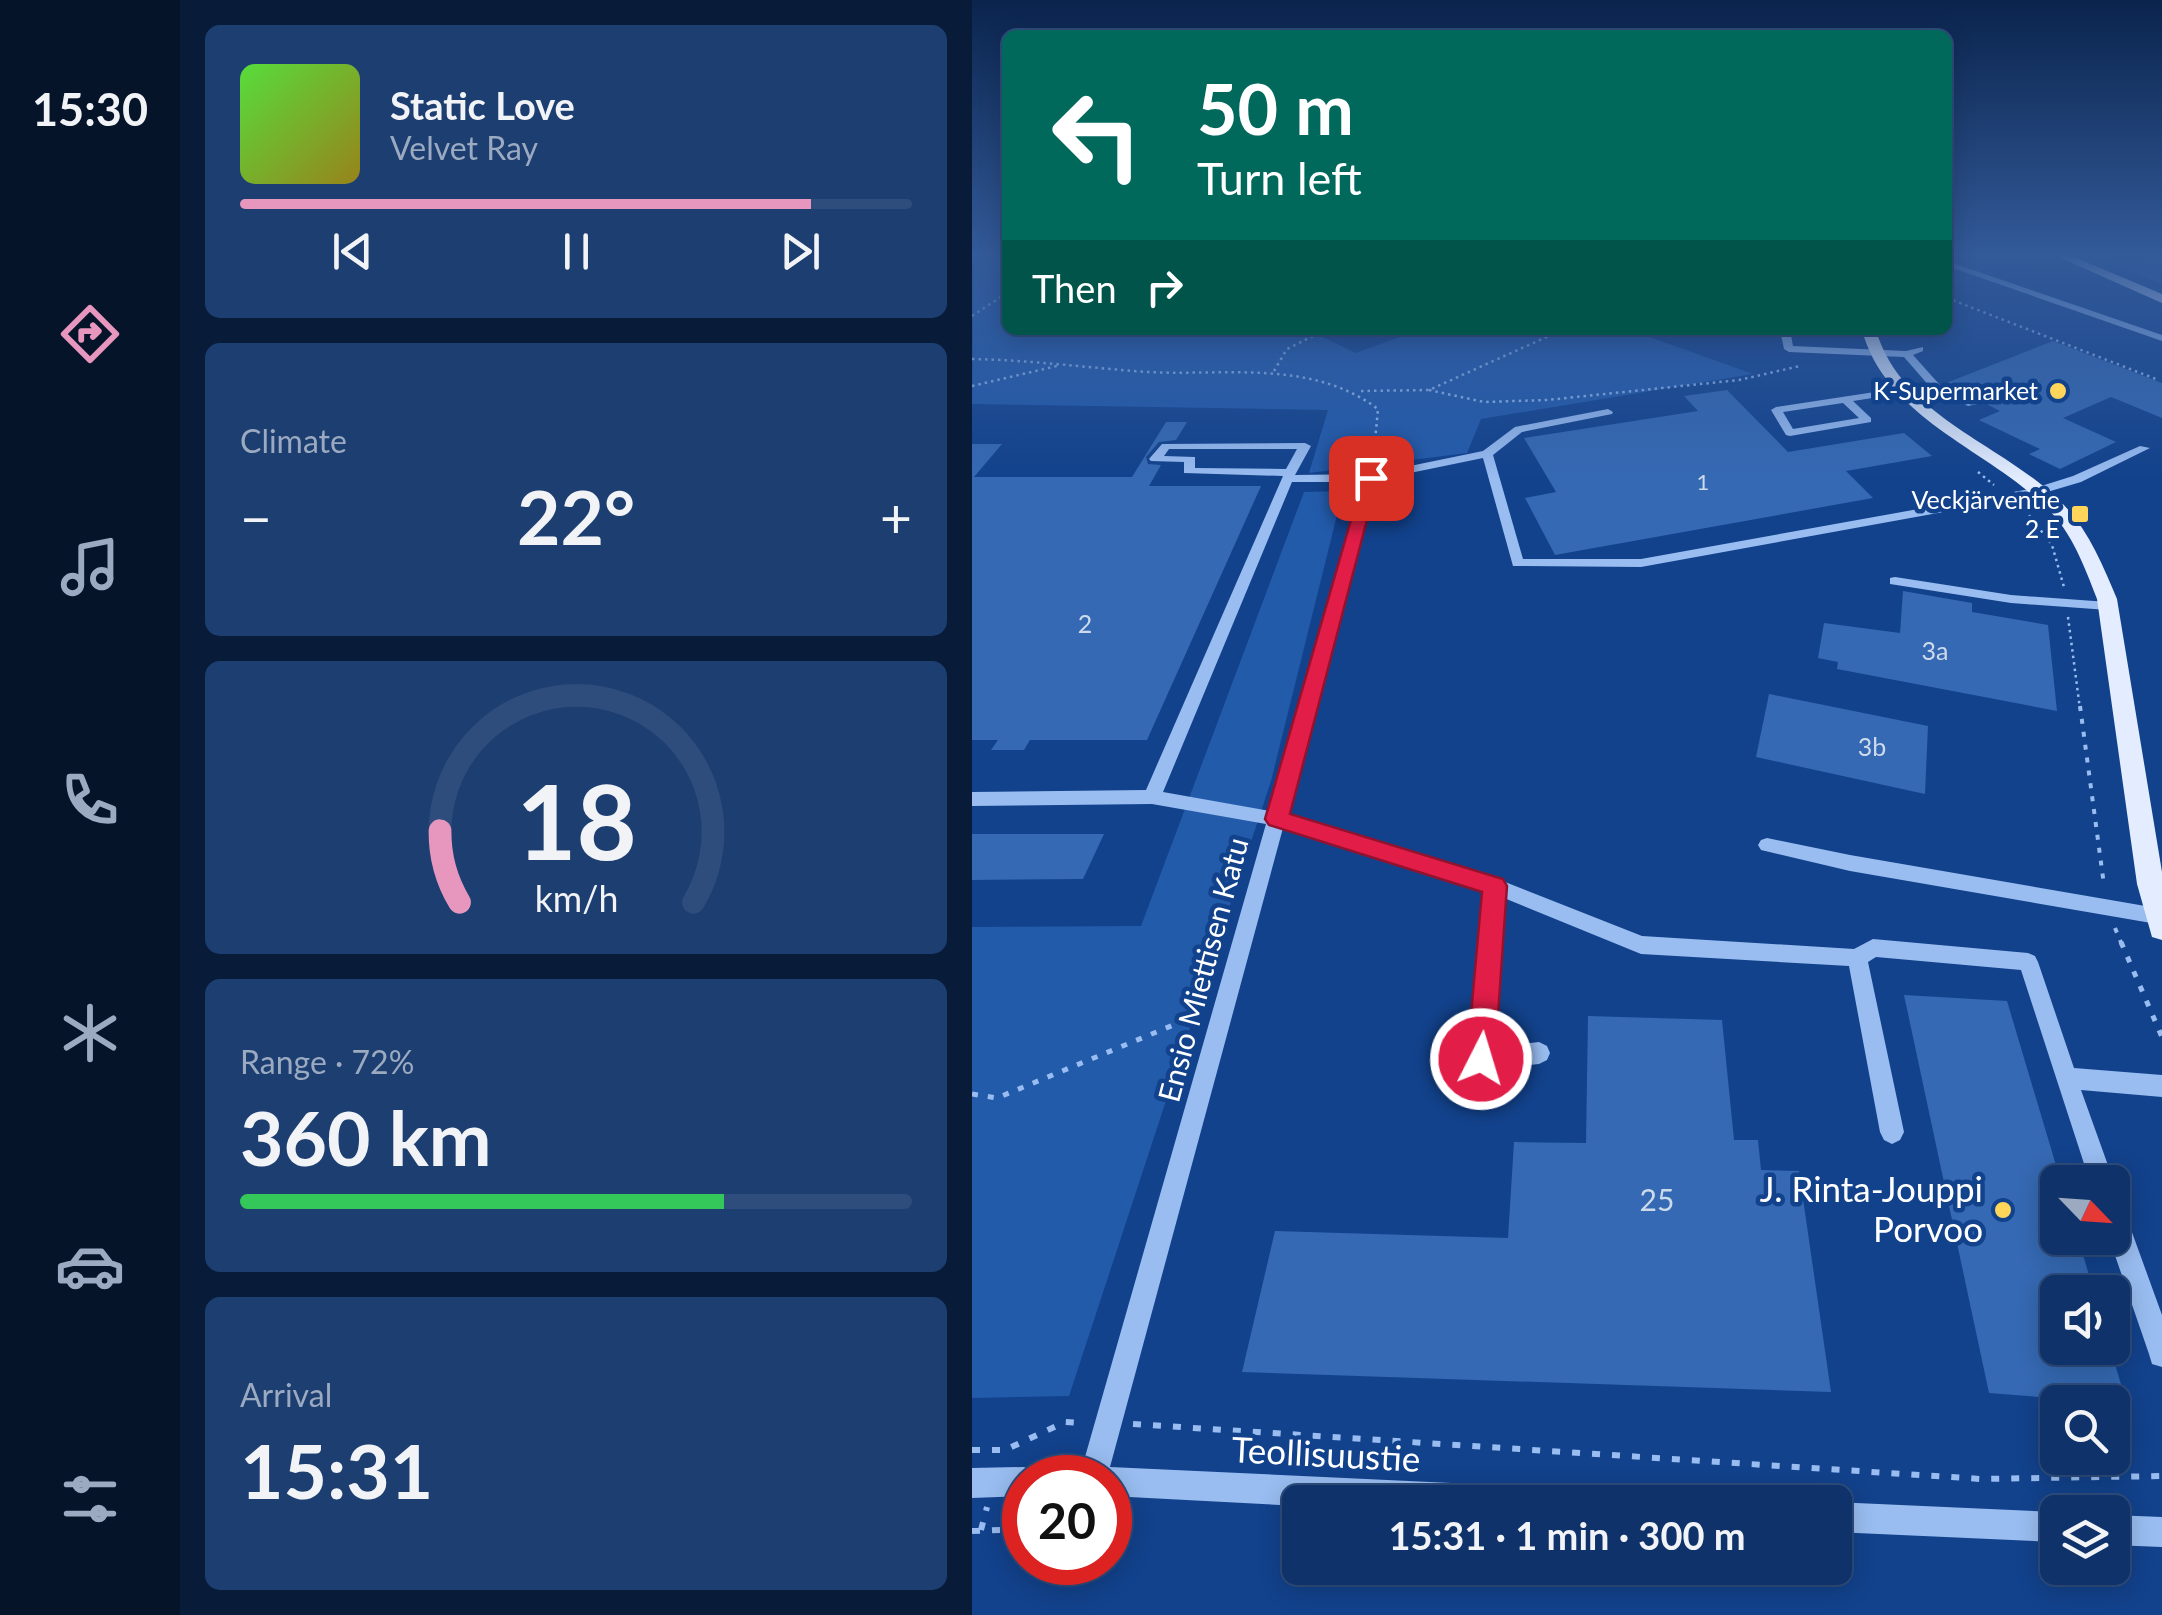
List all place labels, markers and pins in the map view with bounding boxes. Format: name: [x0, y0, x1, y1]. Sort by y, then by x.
place label: K-Supermarket: [1873, 375, 2038, 405]
marker: K-Supermarket: [2047, 380, 2069, 402]
pin: [1329, 436, 1414, 521]
place label: Veckjärventie 2 E: [1911, 484, 2060, 543]
marker: Veckjärventie 2 E: [2069, 503, 2091, 525]
place label: J. Rinta-Jouppi Porvoo: [1760, 1167, 1983, 1249]
marker: J. Rinta-Jouppi Porvoo: [1992, 1199, 2014, 1221]

